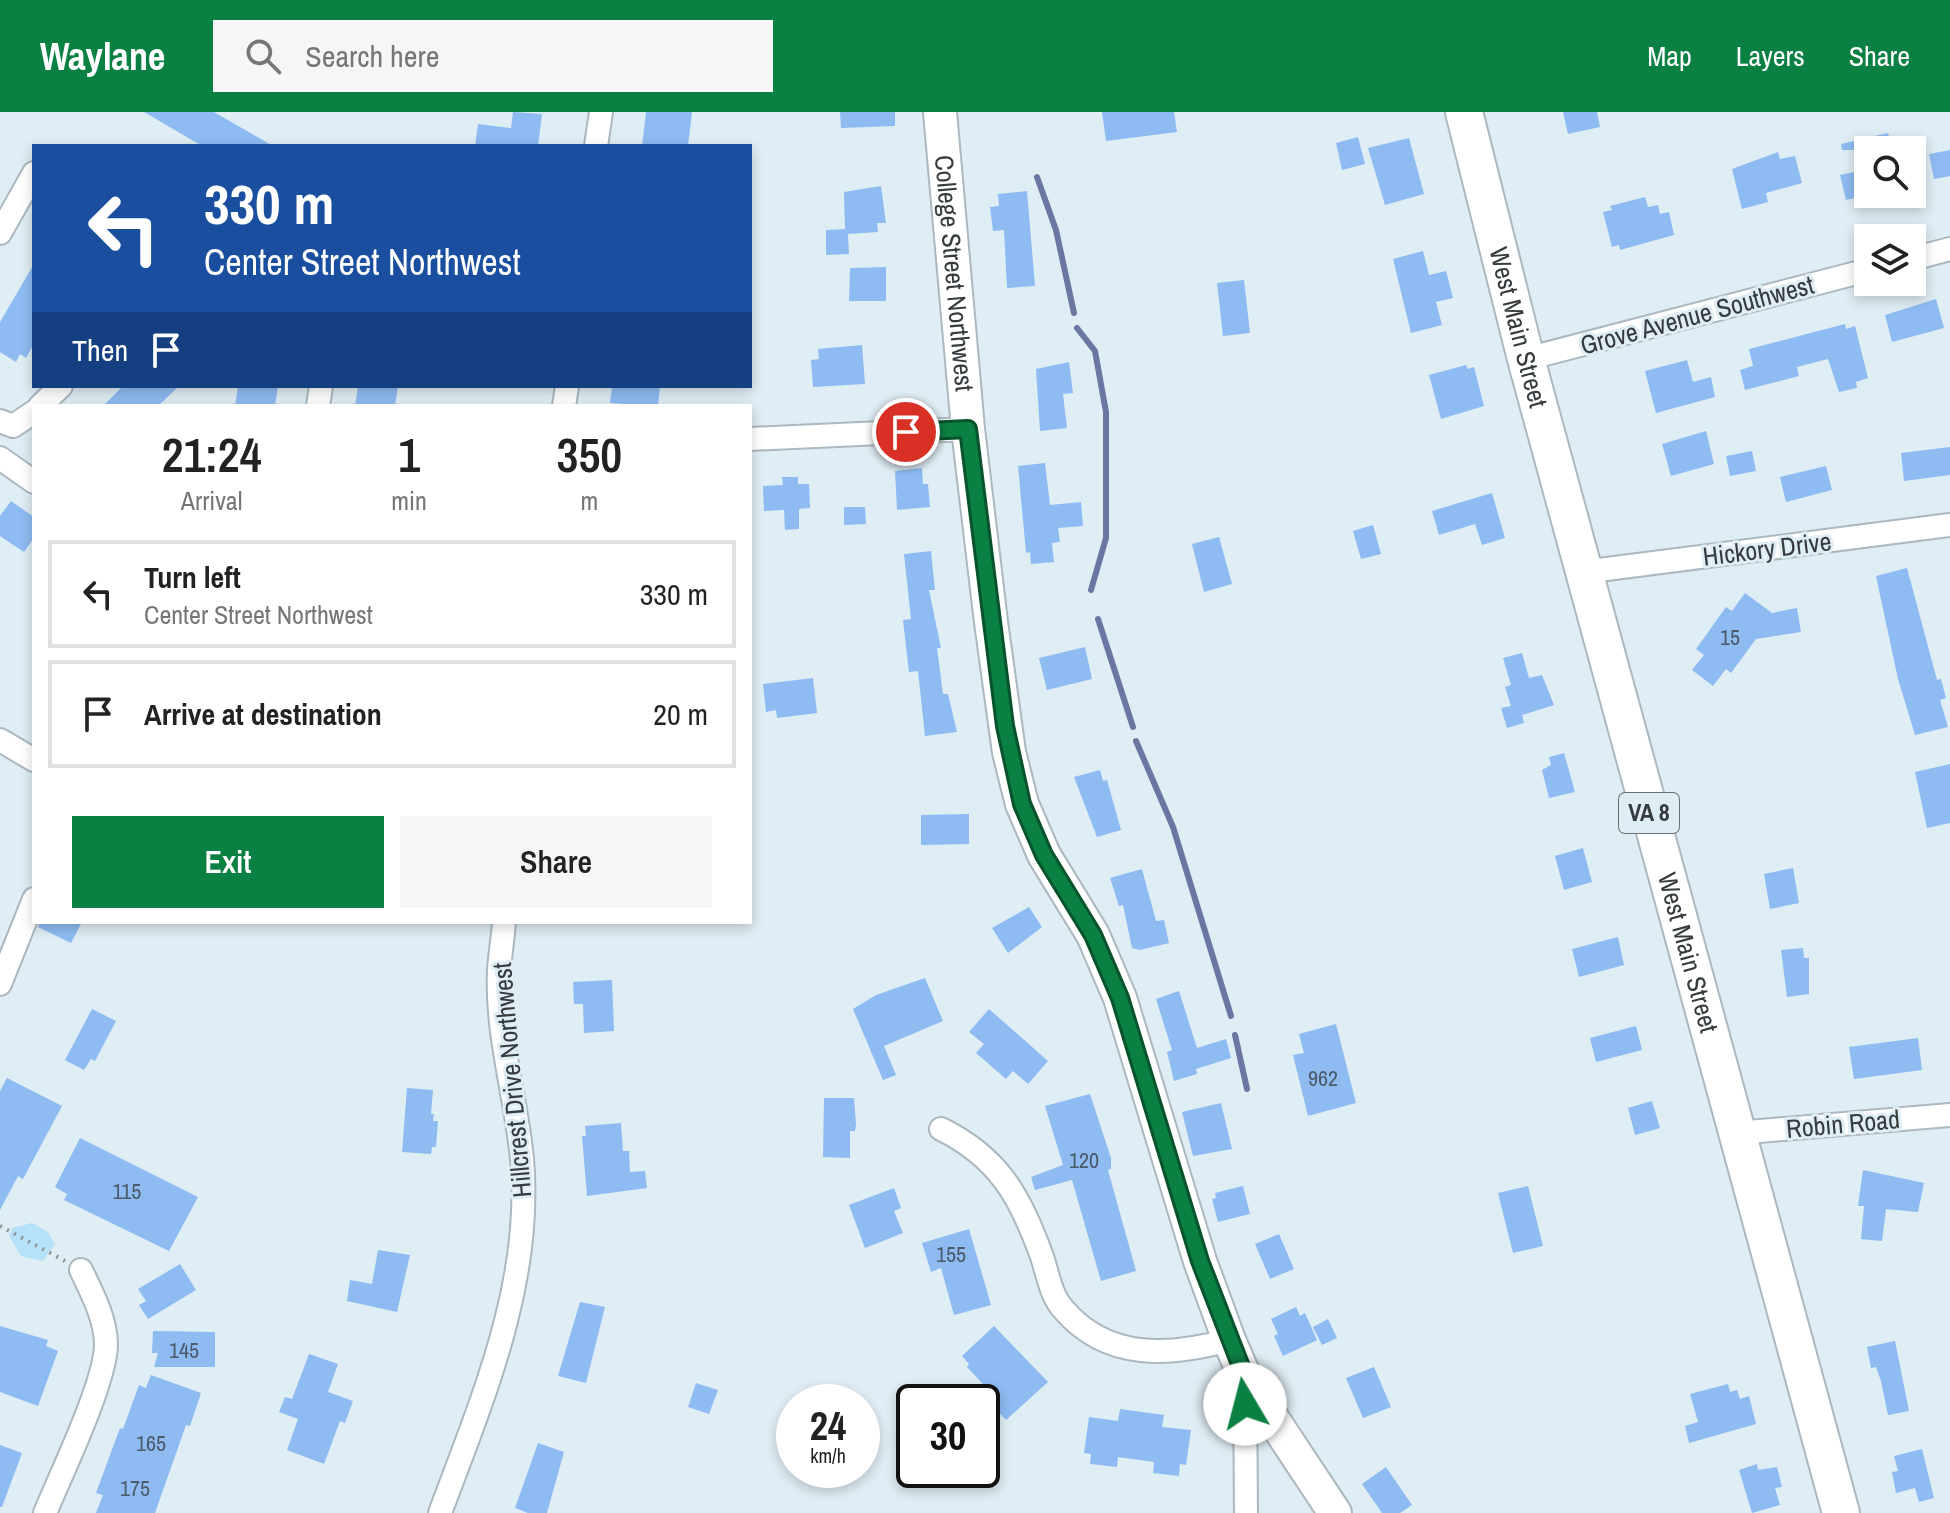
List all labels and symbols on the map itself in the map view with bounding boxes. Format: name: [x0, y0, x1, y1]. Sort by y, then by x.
street label: College Street Northwest: [927, 154, 983, 393]
street label: West Main Street: [1482, 243, 1556, 411]
street label: Grove Avenue Southwest: [1576, 267, 1817, 363]
pin: [872, 398, 940, 466]
street label: Hickory Drive: [1701, 523, 1833, 574]
house number: 15: [1720, 622, 1740, 652]
road number: VA 8: [1619, 793, 1679, 833]
street label: West Main Street: [1650, 869, 1727, 1036]
street label: Hillcrest Drive Northwest: [484, 961, 539, 1199]
house number: 962: [1308, 1063, 1338, 1093]
street label: Robin Road: [1785, 1101, 1901, 1146]
house number: 120: [1069, 1145, 1099, 1175]
house number: 115: [113, 1176, 141, 1206]
house number: 155: [936, 1239, 966, 1269]
house number: 145: [169, 1335, 199, 1365]
position arrow: [1203, 1362, 1287, 1446]
speed limit sign: 30: [896, 1384, 1000, 1488]
house number: 165: [136, 1428, 166, 1458]
house number: 175: [120, 1473, 150, 1503]

